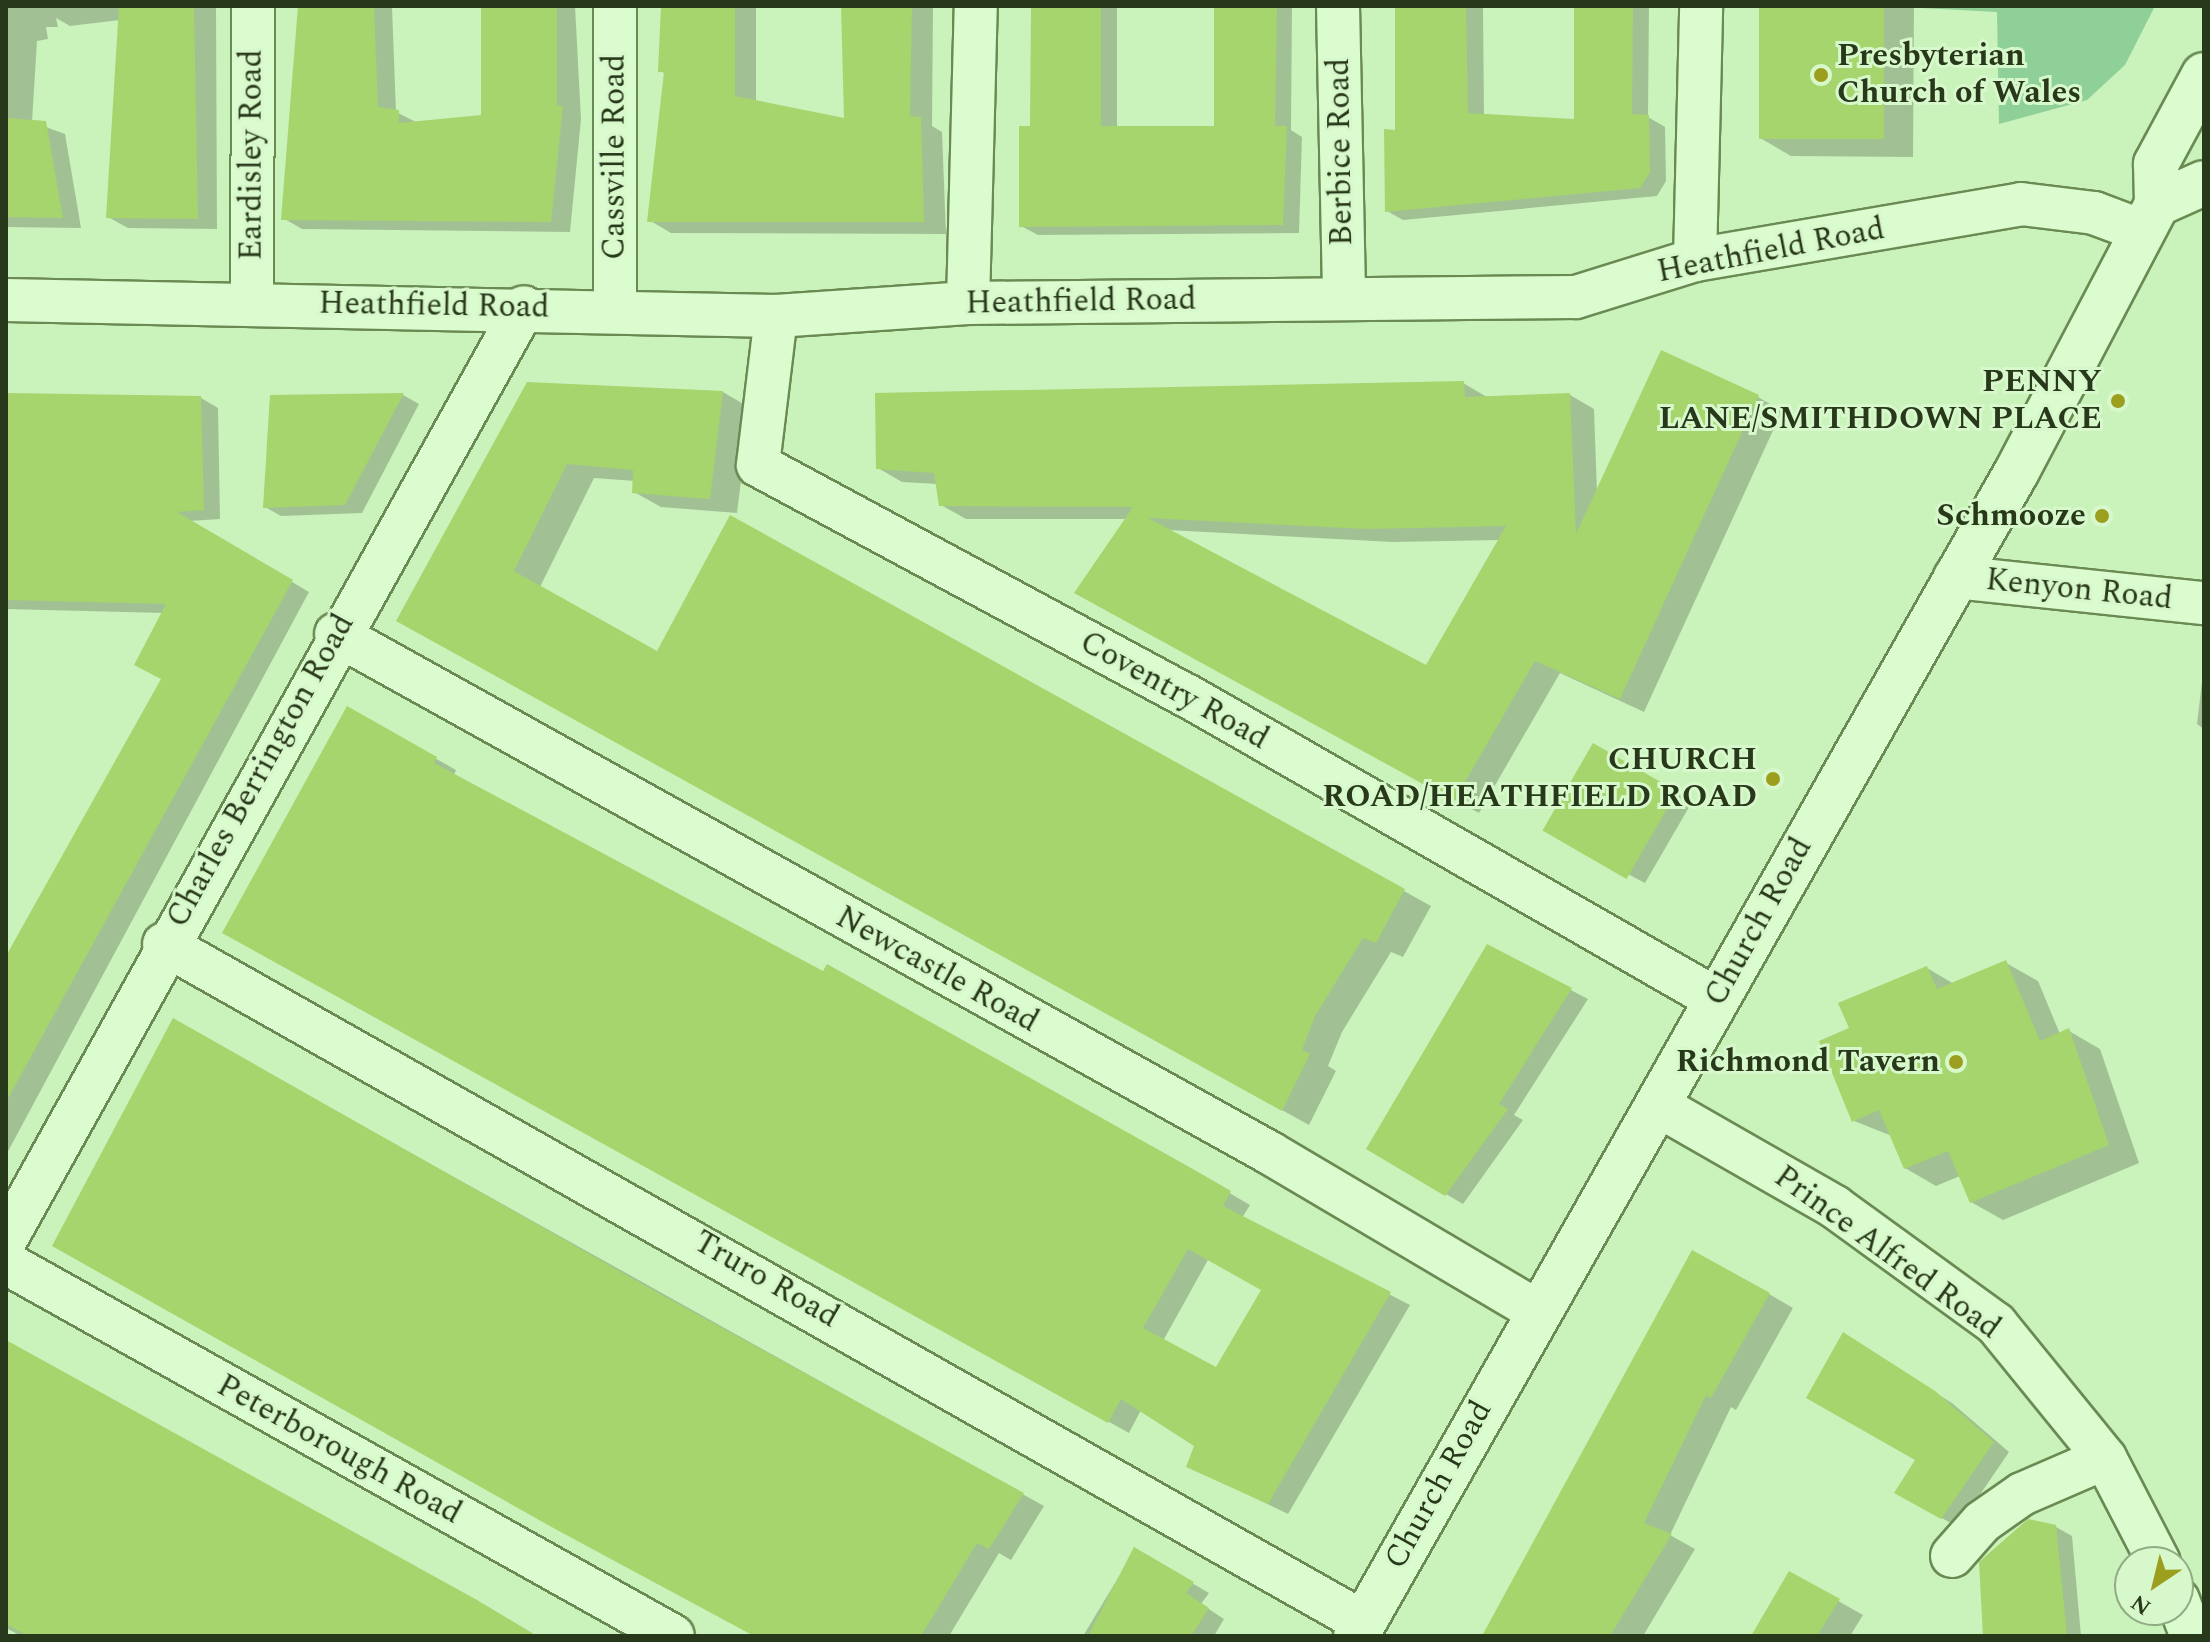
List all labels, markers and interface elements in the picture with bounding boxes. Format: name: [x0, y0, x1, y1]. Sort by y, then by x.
place label: Presbyterian Church of Wales: [1837, 38, 2081, 113]
street label: Eardisley Road: [233, 49, 271, 261]
street label: Cassville Road: [596, 54, 634, 260]
street label: Berbice Road: [1320, 57, 1362, 247]
marker: Presbyterian Church of Wales: [1812, 66, 1830, 84]
street label: Heathfield Road: [1654, 210, 1888, 292]
street label: Heathfield Road: [965, 281, 1197, 323]
street label: Heathfield Road: [318, 285, 550, 327]
place label: PENNY LANE/SMITHDOWN PLACE: [1659, 364, 2102, 439]
marker: PENNY LANE/SMITHDOWN PLACE: [2109, 392, 2127, 410]
place label: Schmooze: [1936, 497, 2086, 535]
marker: Schmooze: [2093, 507, 2111, 525]
street label: Kenyon Road: [1984, 561, 2174, 619]
street label: Charles Berrington Road: [159, 608, 363, 934]
street label: Coventry Road: [1073, 623, 1275, 759]
place label: CHURCH ROAD/HEATHFIELD ROAD: [1322, 742, 1757, 817]
marker: CHURCH ROAD/HEATHFIELD ROAD: [1764, 770, 1782, 788]
street label: Church Road: [1697, 831, 1821, 1013]
street label: Newcastle Road: [829, 898, 1045, 1042]
place label: Richmond Tavern: [1676, 1043, 1940, 1081]
marker: Richmond Tavern: [1947, 1053, 1965, 1071]
street label: Prince Alfred Road: [1766, 1158, 2008, 1348]
street label: Truro Road: [687, 1223, 845, 1337]
street label: Peterborough Road: [210, 1367, 468, 1533]
street label: Church Road: [1377, 1394, 1501, 1576]
north arrow: [2114, 1546, 2194, 1626]
text: N: [2124, 1586, 2158, 1623]

